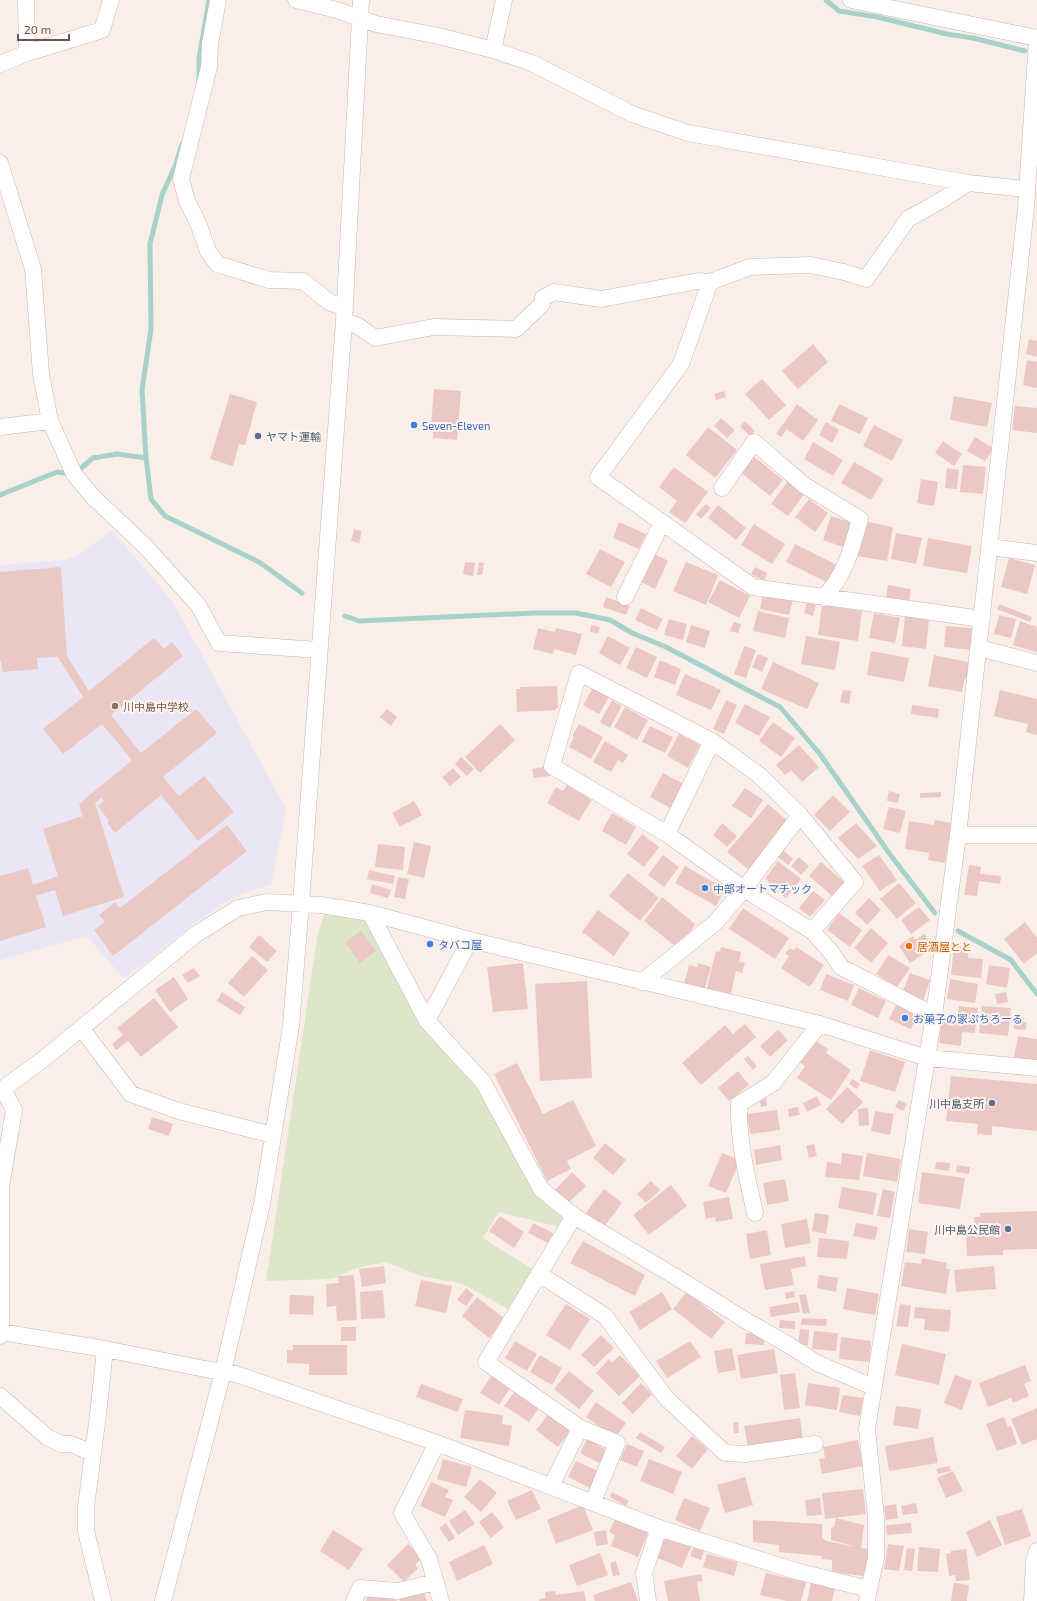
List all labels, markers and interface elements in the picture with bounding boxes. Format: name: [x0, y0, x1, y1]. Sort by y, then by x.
scale bar: [18, 16, 69, 42]
text: 20 m: [24, 22, 51, 36]
place label: Seven-Eleven: [422, 419, 490, 432]
marker: Seven-Eleven: [409, 420, 419, 430]
place label: ヤマト運輸: [266, 430, 321, 443]
marker: ヤマト運輸: [253, 431, 263, 441]
place label: 川中島中学校: [123, 700, 189, 713]
marker: 川中島中学校: [110, 701, 120, 711]
place label: 中部オートマチック: [713, 882, 812, 895]
marker: 中部オートマチック: [700, 883, 710, 893]
place label: タバコ屋: [438, 938, 482, 951]
marker: タバコ屋: [425, 939, 435, 949]
place label: 居酒屋とと: [917, 940, 972, 953]
marker: 居酒屋とと: [904, 941, 914, 951]
place label: お菓子の家ぷちろーる: [913, 1012, 1023, 1025]
marker: お菓子の家ぷちろーる: [900, 1013, 910, 1023]
place label: 川中島支所: [929, 1097, 985, 1110]
marker: 川中島支所: [987, 1098, 997, 1108]
place label: 川中島公民館: [934, 1223, 1000, 1236]
marker: 川中島公民館: [1003, 1224, 1013, 1234]

